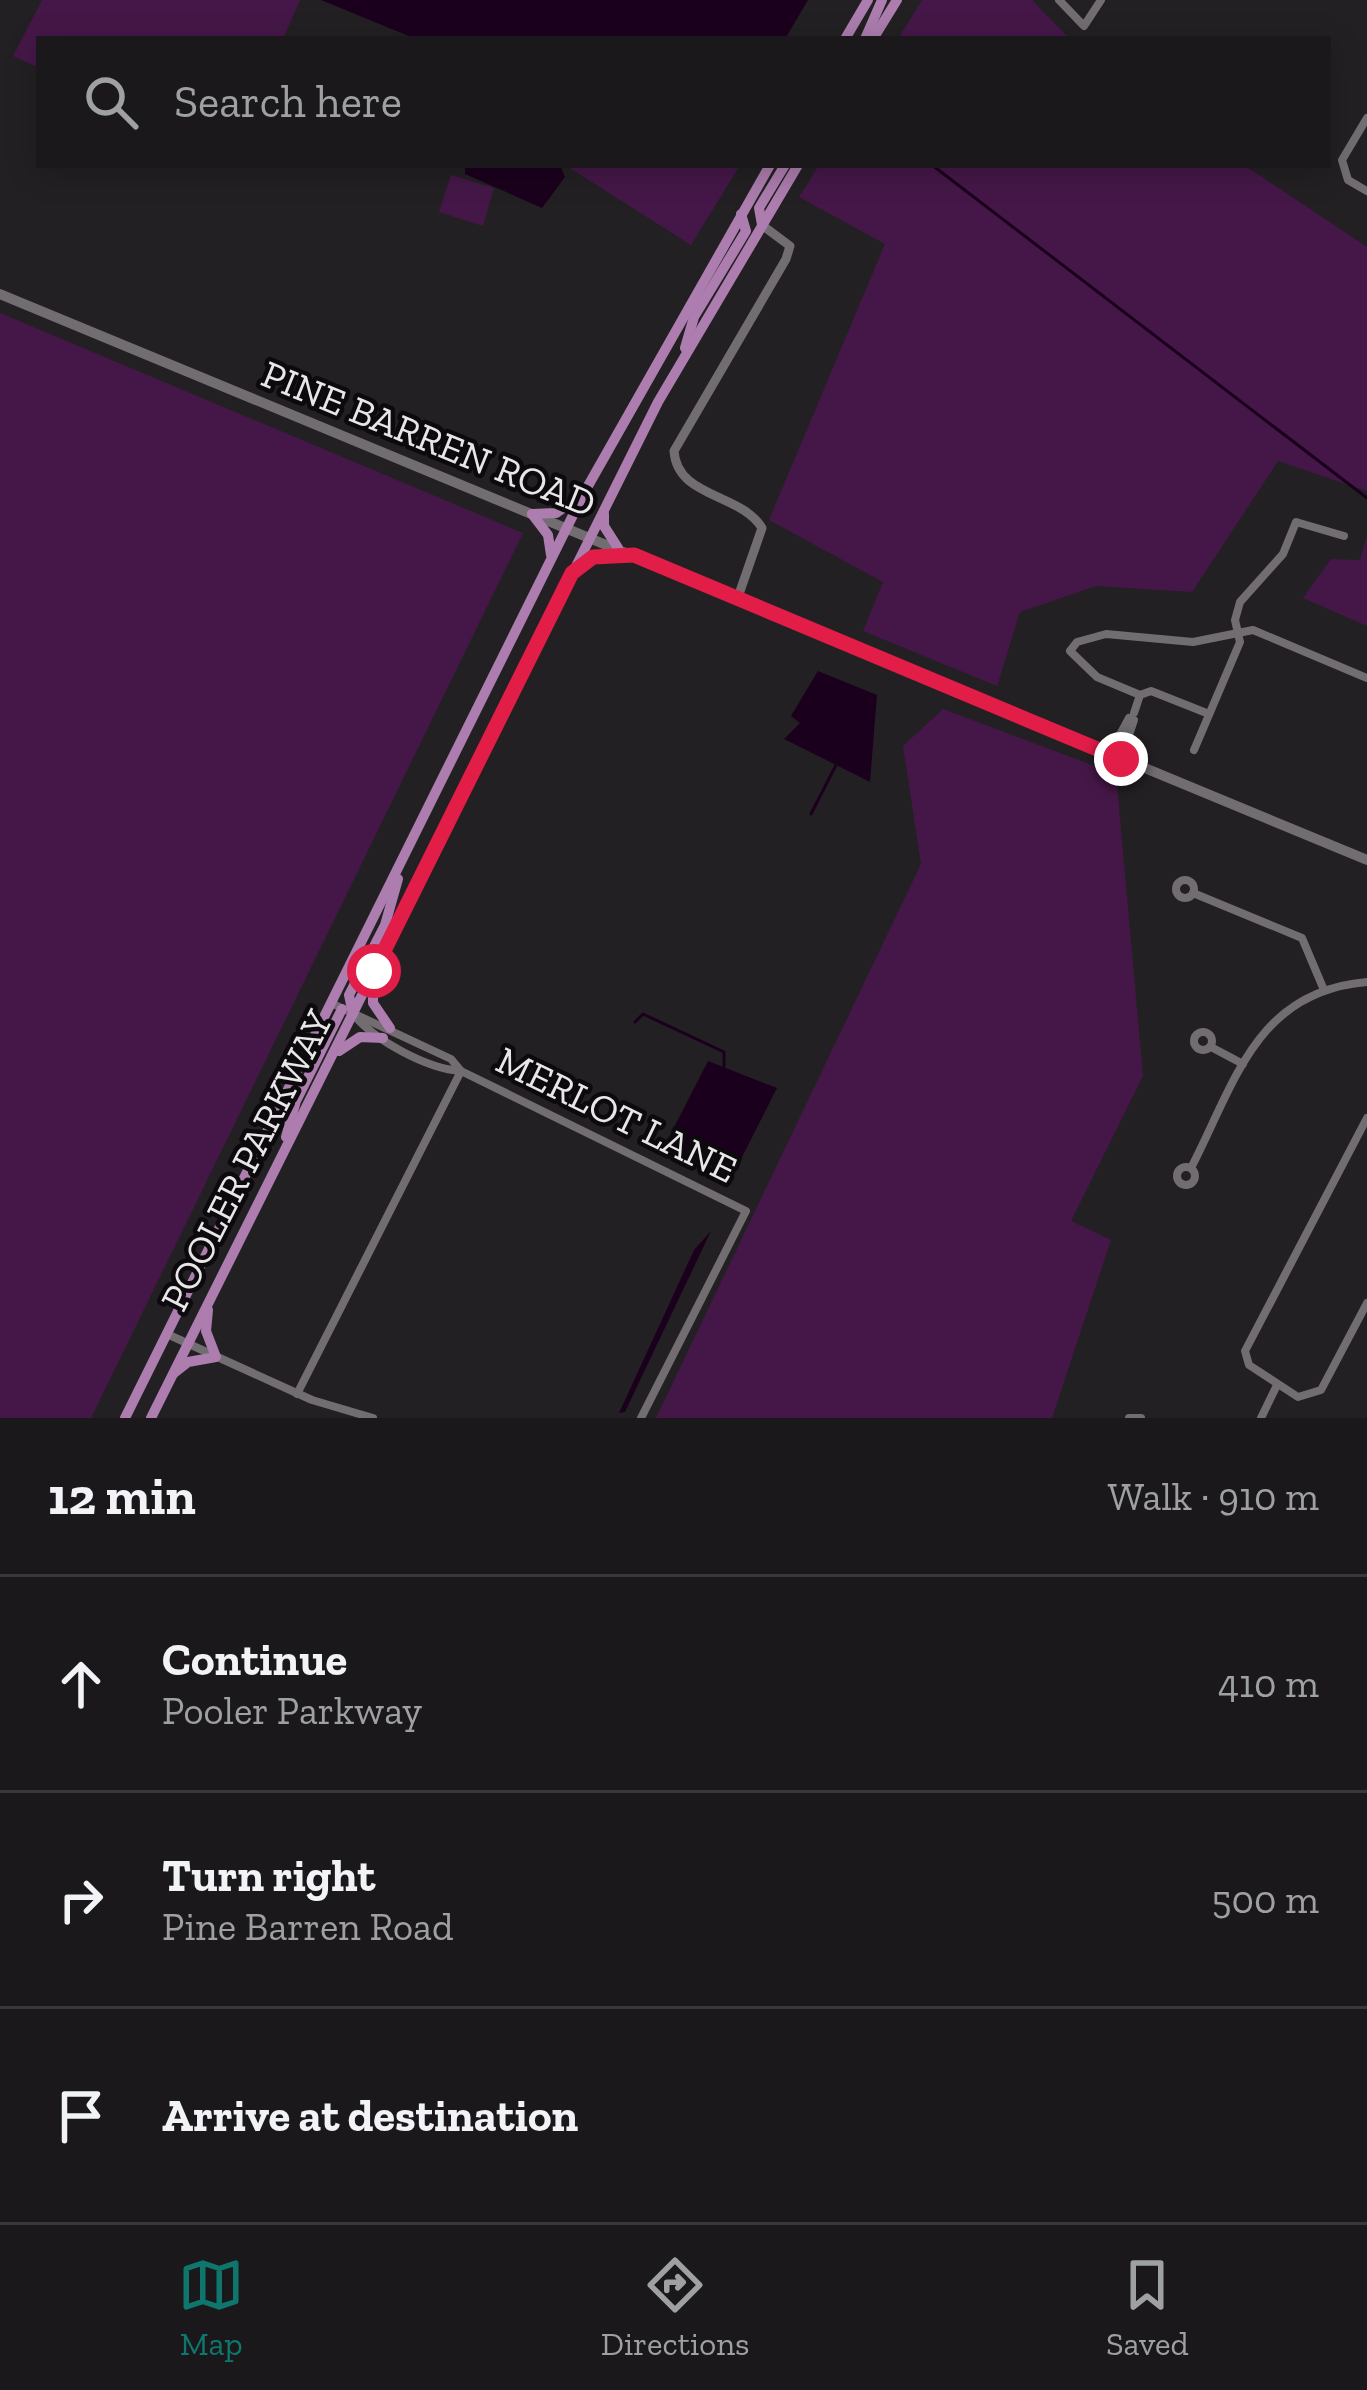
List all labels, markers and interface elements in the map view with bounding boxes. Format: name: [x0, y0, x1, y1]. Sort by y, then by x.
search box: [36, 36, 1331, 168]
icon: search: [78, 69, 144, 135]
text: Search here: [174, 75, 402, 129]
street label: PINE BARREN ROAD: [255, 350, 603, 527]
route end: [1094, 732, 1148, 786]
route start: [347, 944, 401, 998]
street label: POOLER PARKWAY: [150, 1002, 343, 1318]
street label: MERLOT LANE: [489, 1036, 745, 1193]
text: 12 min: [48, 1466, 196, 1527]
text: Walk · 910 m: [1108, 1473, 1319, 1520]
text: Continue: [162, 1633, 347, 1687]
icon: ahead: [48, 1651, 114, 1717]
text: 410 m: [1218, 1660, 1319, 1707]
text: Pooler Parkway: [162, 1687, 422, 1734]
text: Turn right: [162, 1849, 375, 1903]
icon: right: [48, 1867, 114, 1933]
text: 500 m: [1212, 1876, 1319, 1923]
text: Pine Barren Road: [162, 1903, 453, 1950]
icon: arrive: [48, 2083, 114, 2149]
text: Arrive at destination: [162, 2089, 578, 2143]
tab: Map: [178, 2252, 244, 2363]
tab: Directions: [601, 2252, 750, 2363]
tab: Saved: [1106, 2252, 1189, 2363]

